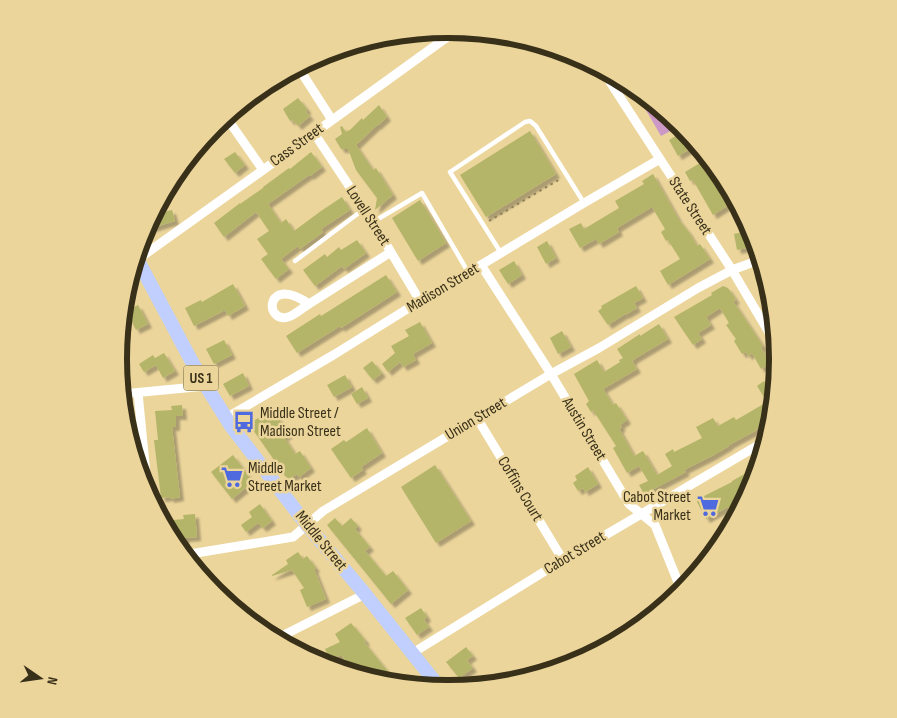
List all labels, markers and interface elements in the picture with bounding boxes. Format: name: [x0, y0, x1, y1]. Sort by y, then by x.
street label: Cass Street: [267, 119, 327, 171]
street label: State Street: [664, 173, 716, 239]
street label: Lovell Street: [342, 183, 394, 249]
street label: Madison Street: [403, 259, 483, 317]
road number: US 1: [184, 366, 218, 390]
street label: Union Street: [442, 393, 510, 445]
street label: Austin Street: [557, 393, 610, 464]
place label: Middle Street / Madison Street: [260, 404, 341, 441]
bus stop icon: Middle Street / Madison Street: [231, 409, 257, 435]
street label: Coffins Court: [493, 453, 547, 525]
place label: Middle Street Market: [248, 459, 322, 496]
supermarket icon: Middle Street Market: [219, 464, 245, 490]
place label: Cabot Street Market: [623, 488, 691, 525]
supermarket icon: Cabot Street Market: [695, 493, 721, 519]
street label: Middle Street: [291, 507, 351, 575]
street label: Cabot Street: [541, 527, 609, 579]
north arrow: [15, 653, 65, 703]
text: N: [43, 675, 61, 686]

